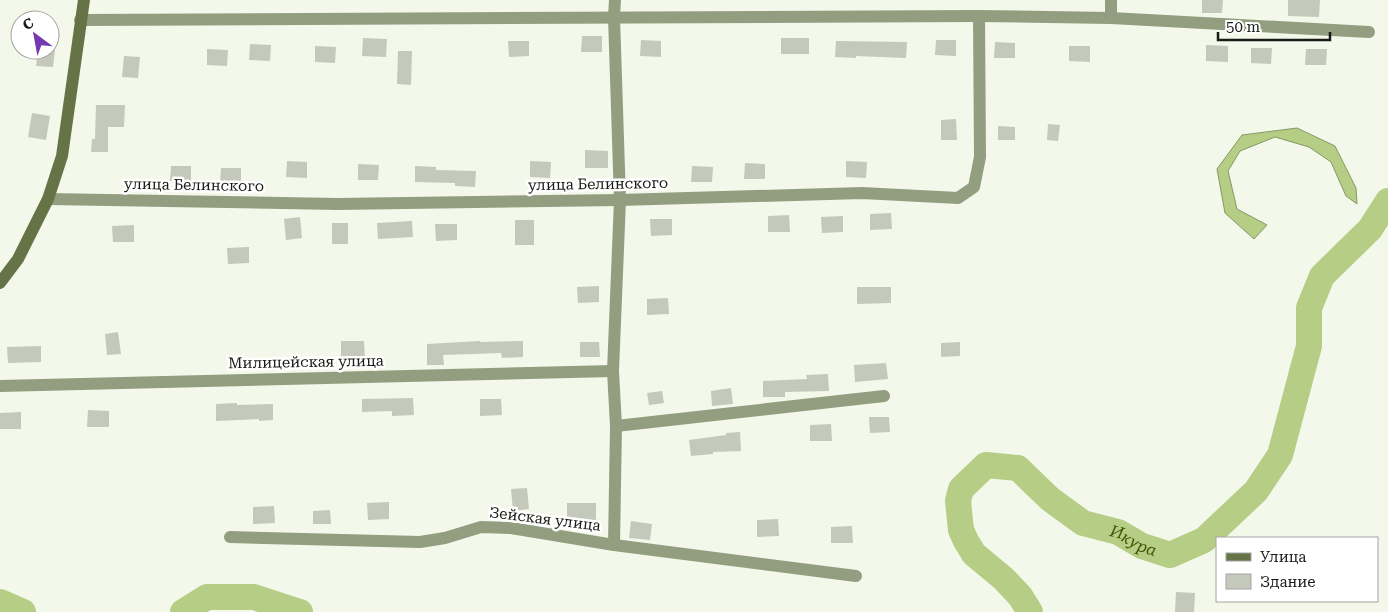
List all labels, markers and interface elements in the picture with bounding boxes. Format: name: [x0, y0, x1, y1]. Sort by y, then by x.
north arrow: [10, 10, 60, 60]
scale bar: [1218, 10, 1330, 42]
text: С: [20, 14, 37, 33]
text: 50 m: [1226, 18, 1261, 36]
street label: улица Белинского: [528, 174, 668, 194]
street label: улица Белинского: [124, 175, 264, 195]
street label: Милицейская улица: [228, 352, 384, 372]
street label: Зейская улица: [488, 503, 602, 535]
water label: Икура: [1107, 521, 1159, 560]
legend: [1216, 537, 1378, 602]
text: Улица: [1260, 548, 1306, 566]
text: Здание: [1260, 573, 1316, 591]

